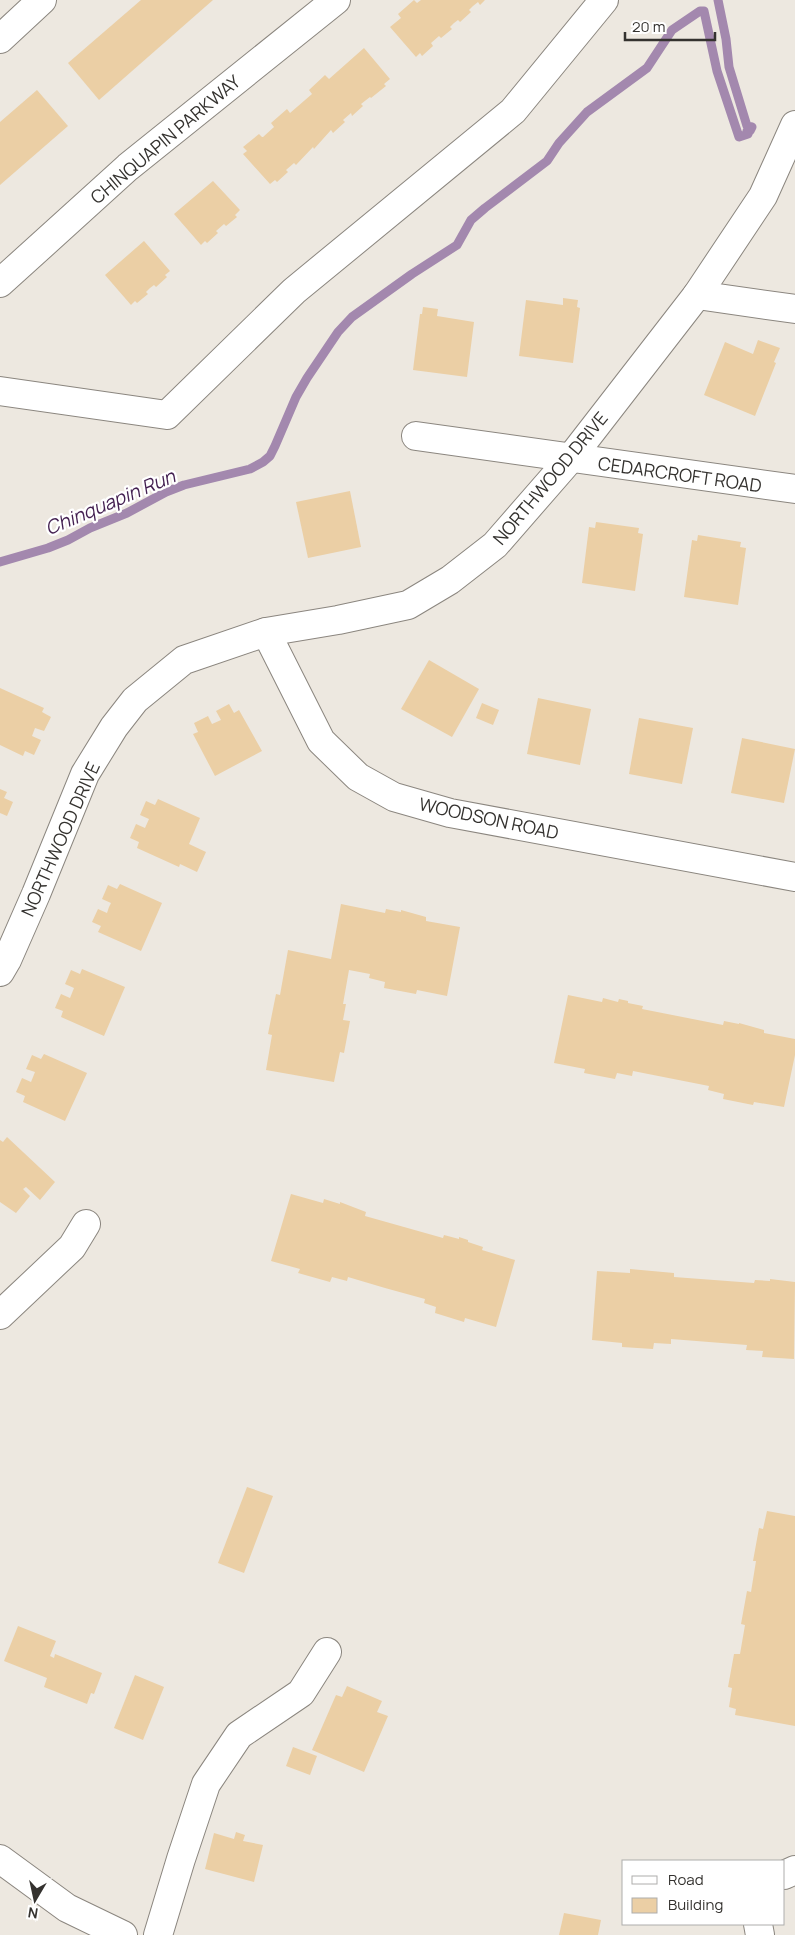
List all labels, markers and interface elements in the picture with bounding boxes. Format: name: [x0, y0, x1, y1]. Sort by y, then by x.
scale bar: [625, 10, 715, 42]
text: 20 m: [632, 16, 665, 37]
street label: CHINQUAPIN PARKWAY: [85, 69, 246, 209]
street label: NORTHWOOD DRIVE: [487, 406, 613, 550]
street label: CEDARCROFT ROAD: [597, 451, 763, 497]
water label: Chinquapin Run: [41, 463, 180, 541]
street label: NORTHWOOD DRIVE: [15, 758, 105, 920]
street label: WOODSON ROAD: [417, 791, 561, 845]
legend: [622, 1860, 785, 1925]
text: Road: [668, 1869, 704, 1890]
north arrow: [10, 1875, 60, 1925]
text: Building: [668, 1894, 723, 1915]
text: N: [26, 1903, 39, 1924]

